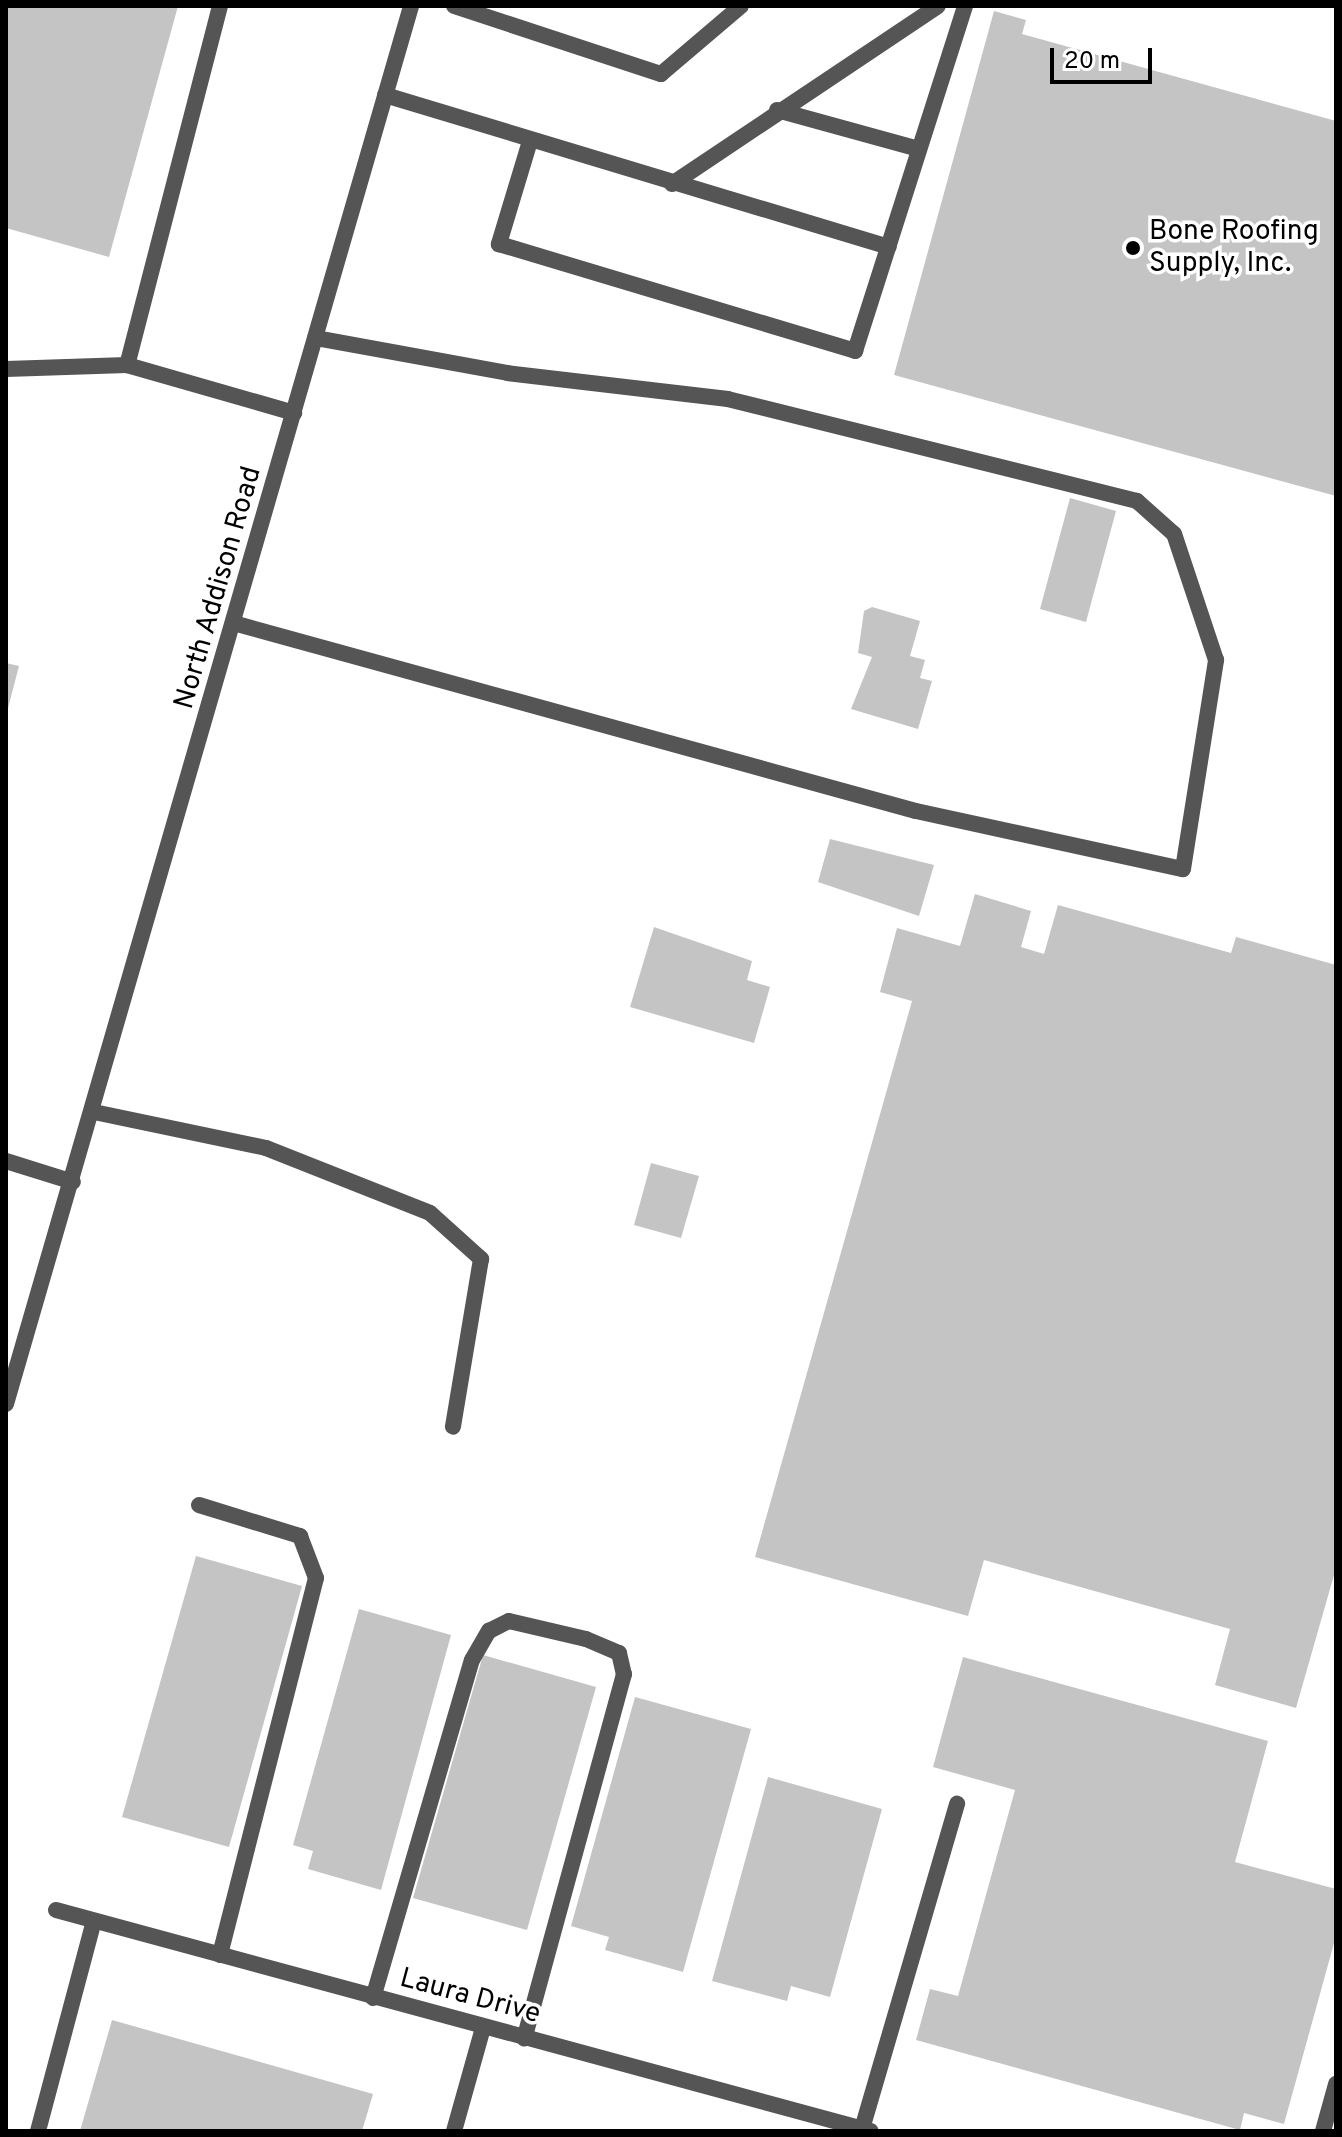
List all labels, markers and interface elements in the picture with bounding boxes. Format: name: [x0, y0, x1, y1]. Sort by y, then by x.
scale bar: [1054, 32, 1156, 82]
text: 20 m: [1064, 47, 1120, 77]
place label: Bone Roofing Supply, Inc.: [1149, 215, 1319, 281]
marker: Bone Roofing Supply, Inc.: [1124, 239, 1142, 257]
street label: North Addison Road: [168, 462, 270, 714]
street label: Laura Drive: [396, 1962, 544, 2032]

